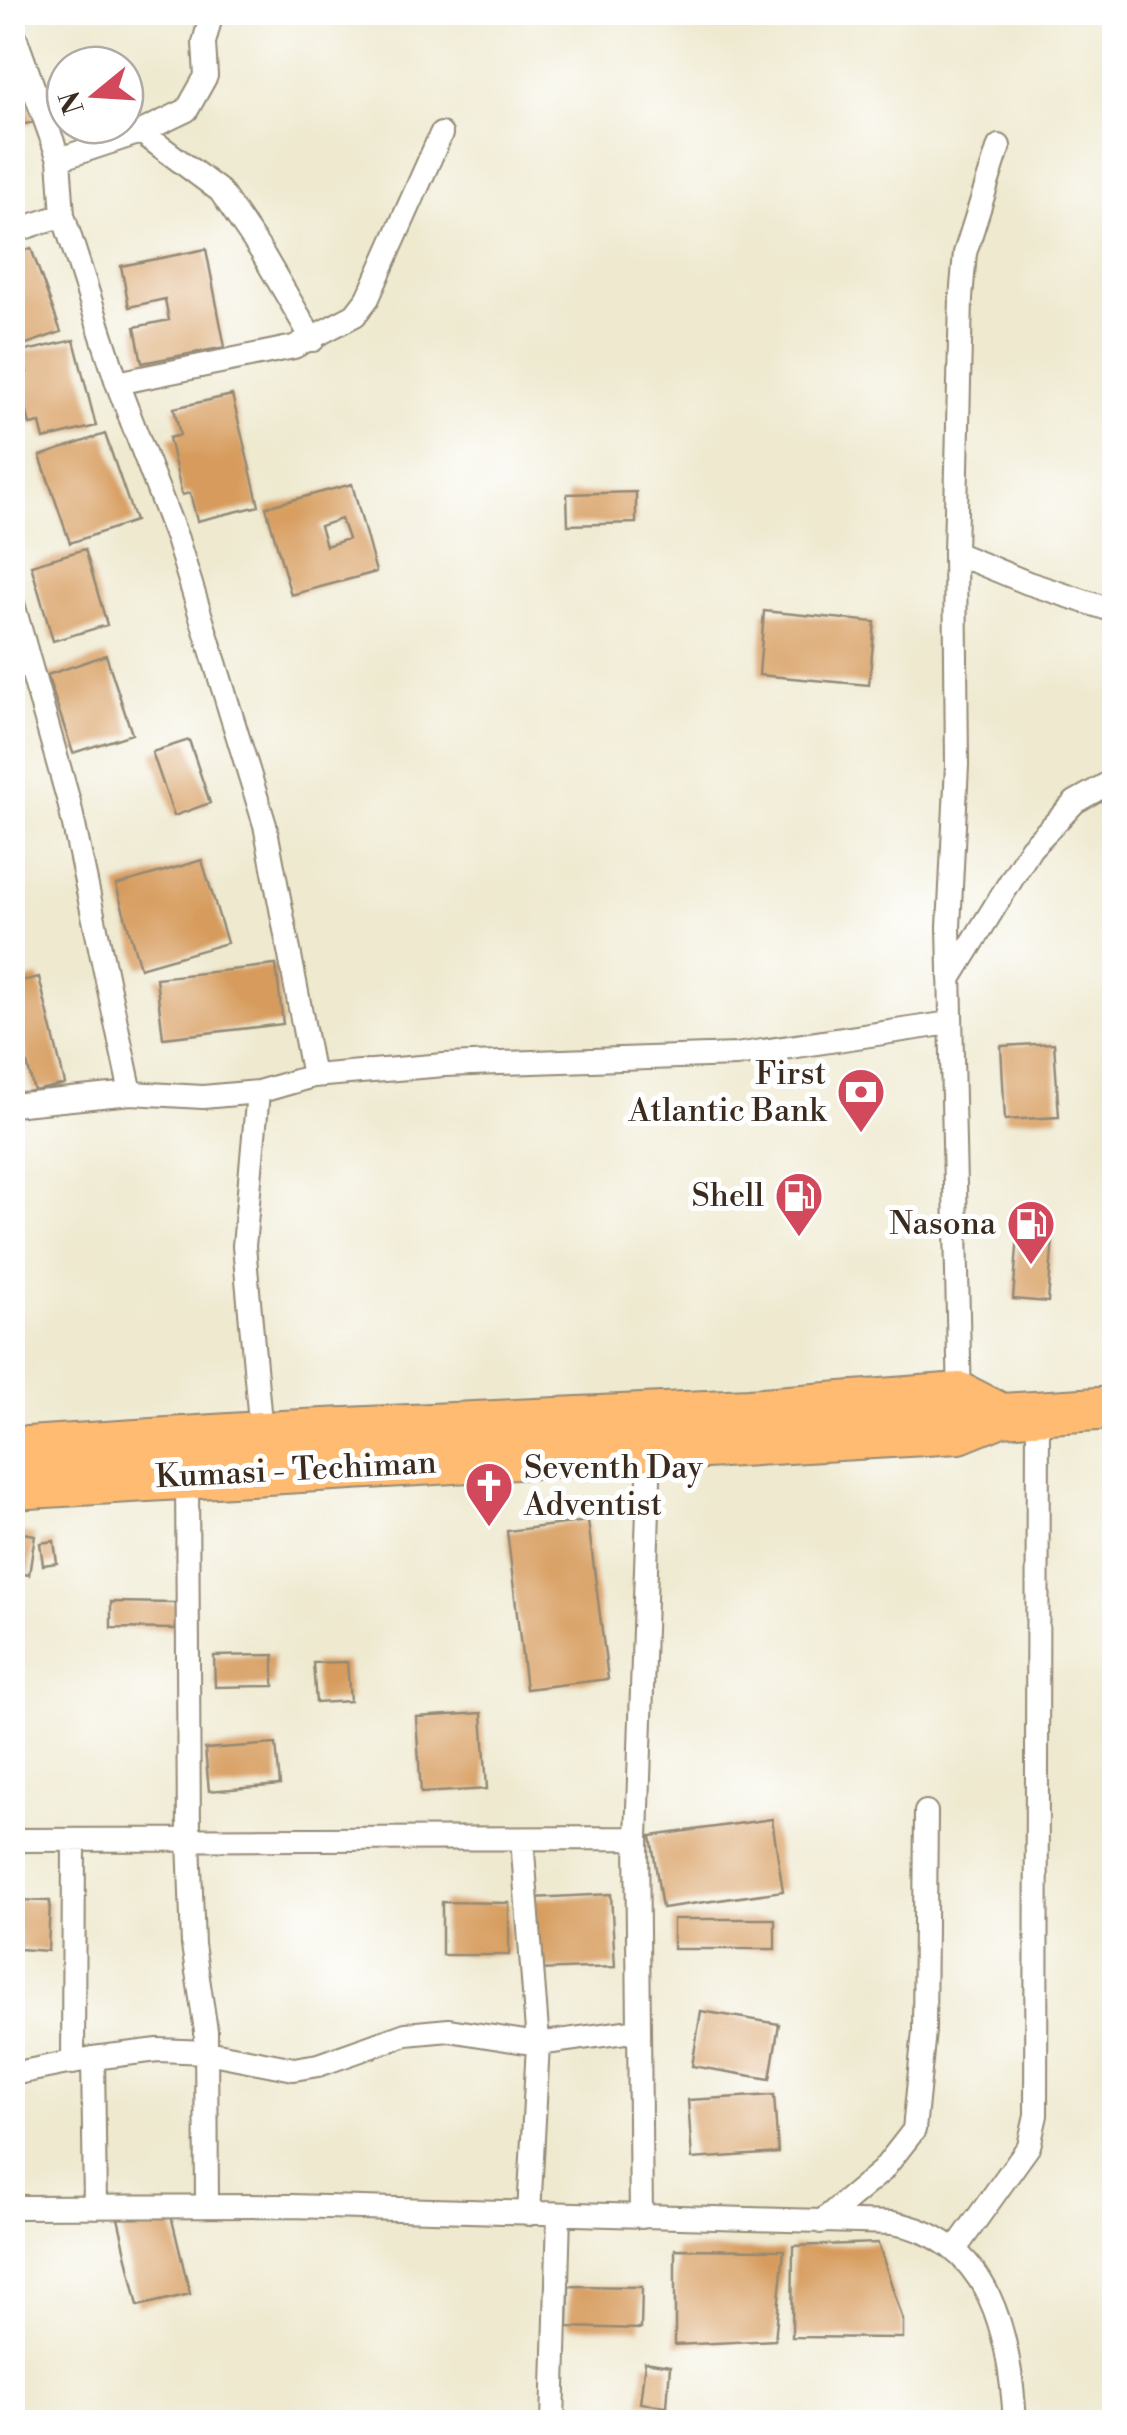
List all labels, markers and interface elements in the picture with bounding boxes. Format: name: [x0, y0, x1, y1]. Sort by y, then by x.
north arrow: [45, 45, 145, 145]
text: N: [53, 86, 93, 118]
place label: First Atlantic Bank: [627, 1054, 828, 1131]
bank icon: First Atlantic Bank: [835, 1066, 887, 1134]
fuel station icon: Shell: [773, 1170, 825, 1238]
place label: Shell: [691, 1176, 765, 1216]
fuel station icon: Nasona: [1005, 1198, 1057, 1266]
place label: Nasona: [889, 1204, 997, 1244]
street label: Kumasi - Techiman: [154, 1443, 438, 1497]
place label: Seventh Day Adventist: [523, 1448, 703, 1525]
church icon: Seventh Day Adventist: [463, 1460, 515, 1528]

